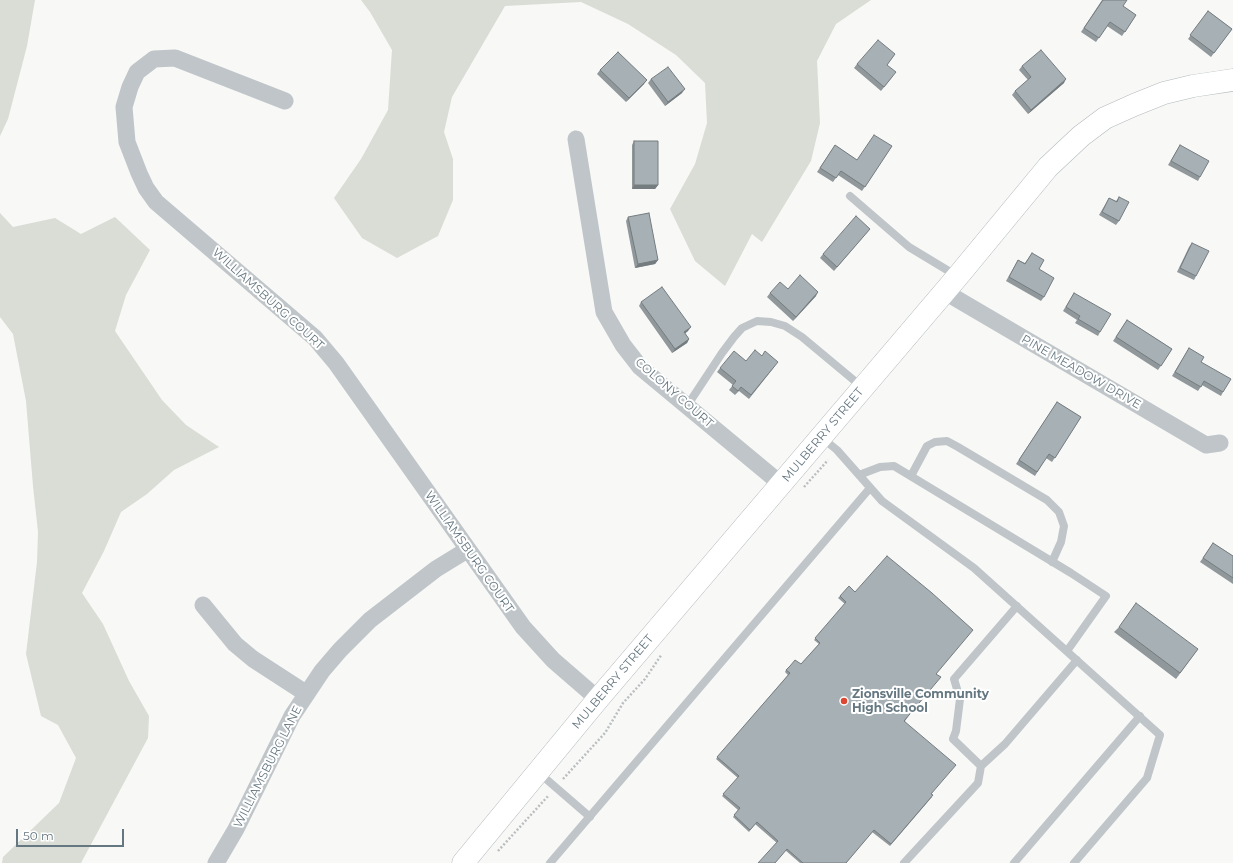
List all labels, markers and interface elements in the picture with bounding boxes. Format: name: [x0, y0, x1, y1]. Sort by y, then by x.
street label: WILLIAMSBURG COURT: [209, 245, 327, 353]
street label: PINE MEADOW DRIVE: [1019, 332, 1143, 412]
street label: COLONY COURT: [632, 355, 716, 431]
street label: MULBERRY STREET: [779, 385, 867, 485]
street label: WILLIAMSBURG COURT: [422, 489, 516, 615]
street label: MULBERRY STREET: [569, 632, 657, 732]
place label: Zionsville Community High School: [852, 687, 989, 715]
marker: Zionsville Community High School: [839, 696, 849, 706]
street label: WILLIAMSBURG LANE: [231, 704, 305, 830]
scale bar: [18, 821, 126, 847]
text: 50 m: [23, 828, 54, 843]

